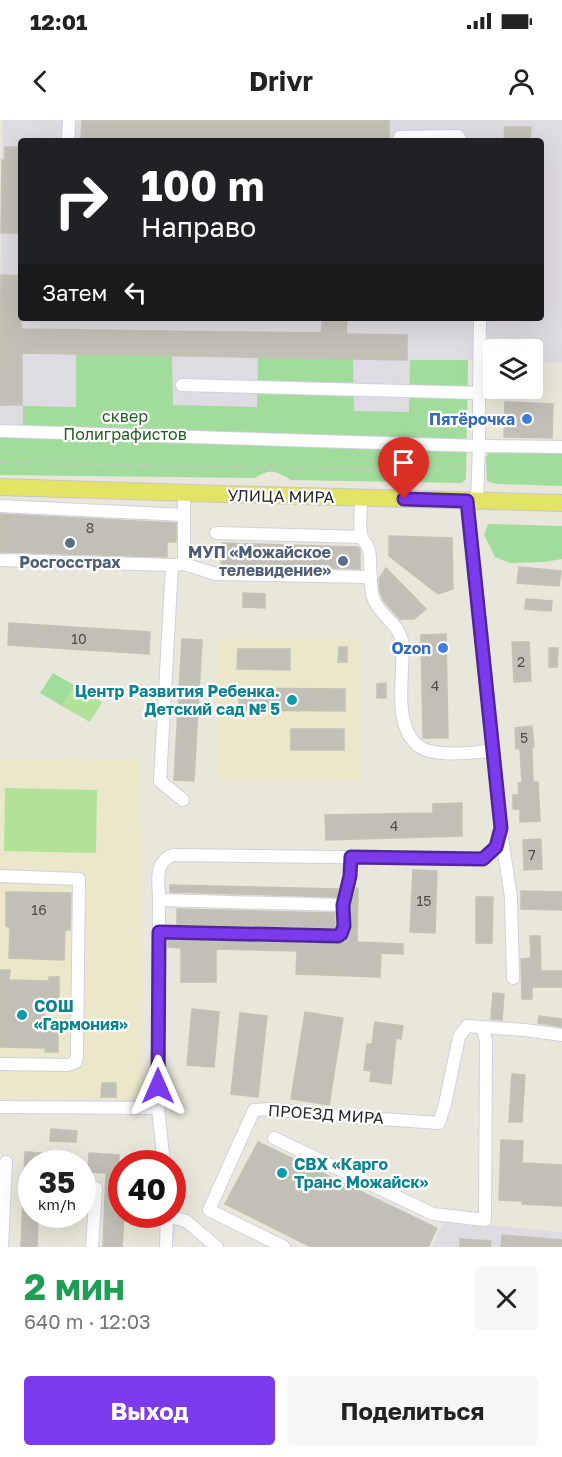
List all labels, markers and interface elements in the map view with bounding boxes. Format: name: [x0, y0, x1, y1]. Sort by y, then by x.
text: 12:01: [30, 8, 87, 35]
icon: back: [24, 65, 57, 98]
text: Drivr: [249, 65, 313, 97]
icon: person: [505, 65, 538, 98]
text: 100 m: [141, 160, 264, 210]
icon: right: [42, 162, 120, 240]
text: Направо: [141, 211, 256, 243]
icon: left: [119, 276, 152, 309]
text: Затем: [42, 279, 107, 306]
map controls: [483, 339, 543, 399]
button: layers: [483, 339, 543, 399]
park label: сквер Полиграфистов: [63, 406, 187, 444]
place label: Пятёрочка: [429, 409, 515, 429]
marker: Пятёрочка: [520, 412, 534, 426]
pin: [378, 437, 429, 499]
icon: arrive: [387, 446, 420, 479]
street label: УЛИЦА МИРА: [228, 485, 335, 507]
house number: 8: [86, 519, 94, 536]
marker: Росгосстрах: [63, 536, 77, 550]
place label: МУП «Можайское телевидение»: [188, 542, 331, 580]
place label: Росгосстрах: [19, 552, 121, 572]
marker: МУП «Можайское телевидение»: [336, 554, 350, 568]
house number: 10: [71, 630, 87, 647]
place label: Ozon: [391, 638, 431, 658]
marker: Ozon: [436, 641, 450, 655]
house number: 2: [517, 653, 525, 670]
house number: 4: [431, 677, 439, 694]
place label: Центр Развития Ребенка. Детский сад № 5: [75, 681, 280, 719]
marker: Центр Развития Ребенка. Детский сад № 5: [285, 693, 299, 707]
house number: 5: [520, 729, 528, 746]
house number: 4: [390, 817, 398, 834]
house number: 7: [528, 846, 536, 863]
house number: 15: [417, 892, 431, 909]
house number: 16: [31, 901, 47, 918]
place label: СОШ «Гармония»: [34, 996, 128, 1034]
marker: СОШ «Гармония»: [15, 1008, 29, 1022]
position arrow: [126, 1054, 190, 1118]
street label: ПРОЕЗД МИРА: [268, 1100, 385, 1128]
speed limit sign: 40: [108, 1150, 186, 1228]
place label: СВХ «Карго Транс Можайск»: [294, 1154, 429, 1192]
text: 35: [39, 1164, 75, 1200]
marker: СВХ «Карго Транс Можайск»: [275, 1166, 289, 1180]
text: km/h: [38, 1195, 76, 1213]
text: 2 мин: [24, 1265, 125, 1308]
button: close: [475, 1267, 538, 1330]
text: 640 m · 12:03: [24, 1309, 151, 1333]
button: Выход: [24, 1376, 275, 1445]
button: Поделиться: [287, 1376, 538, 1445]

